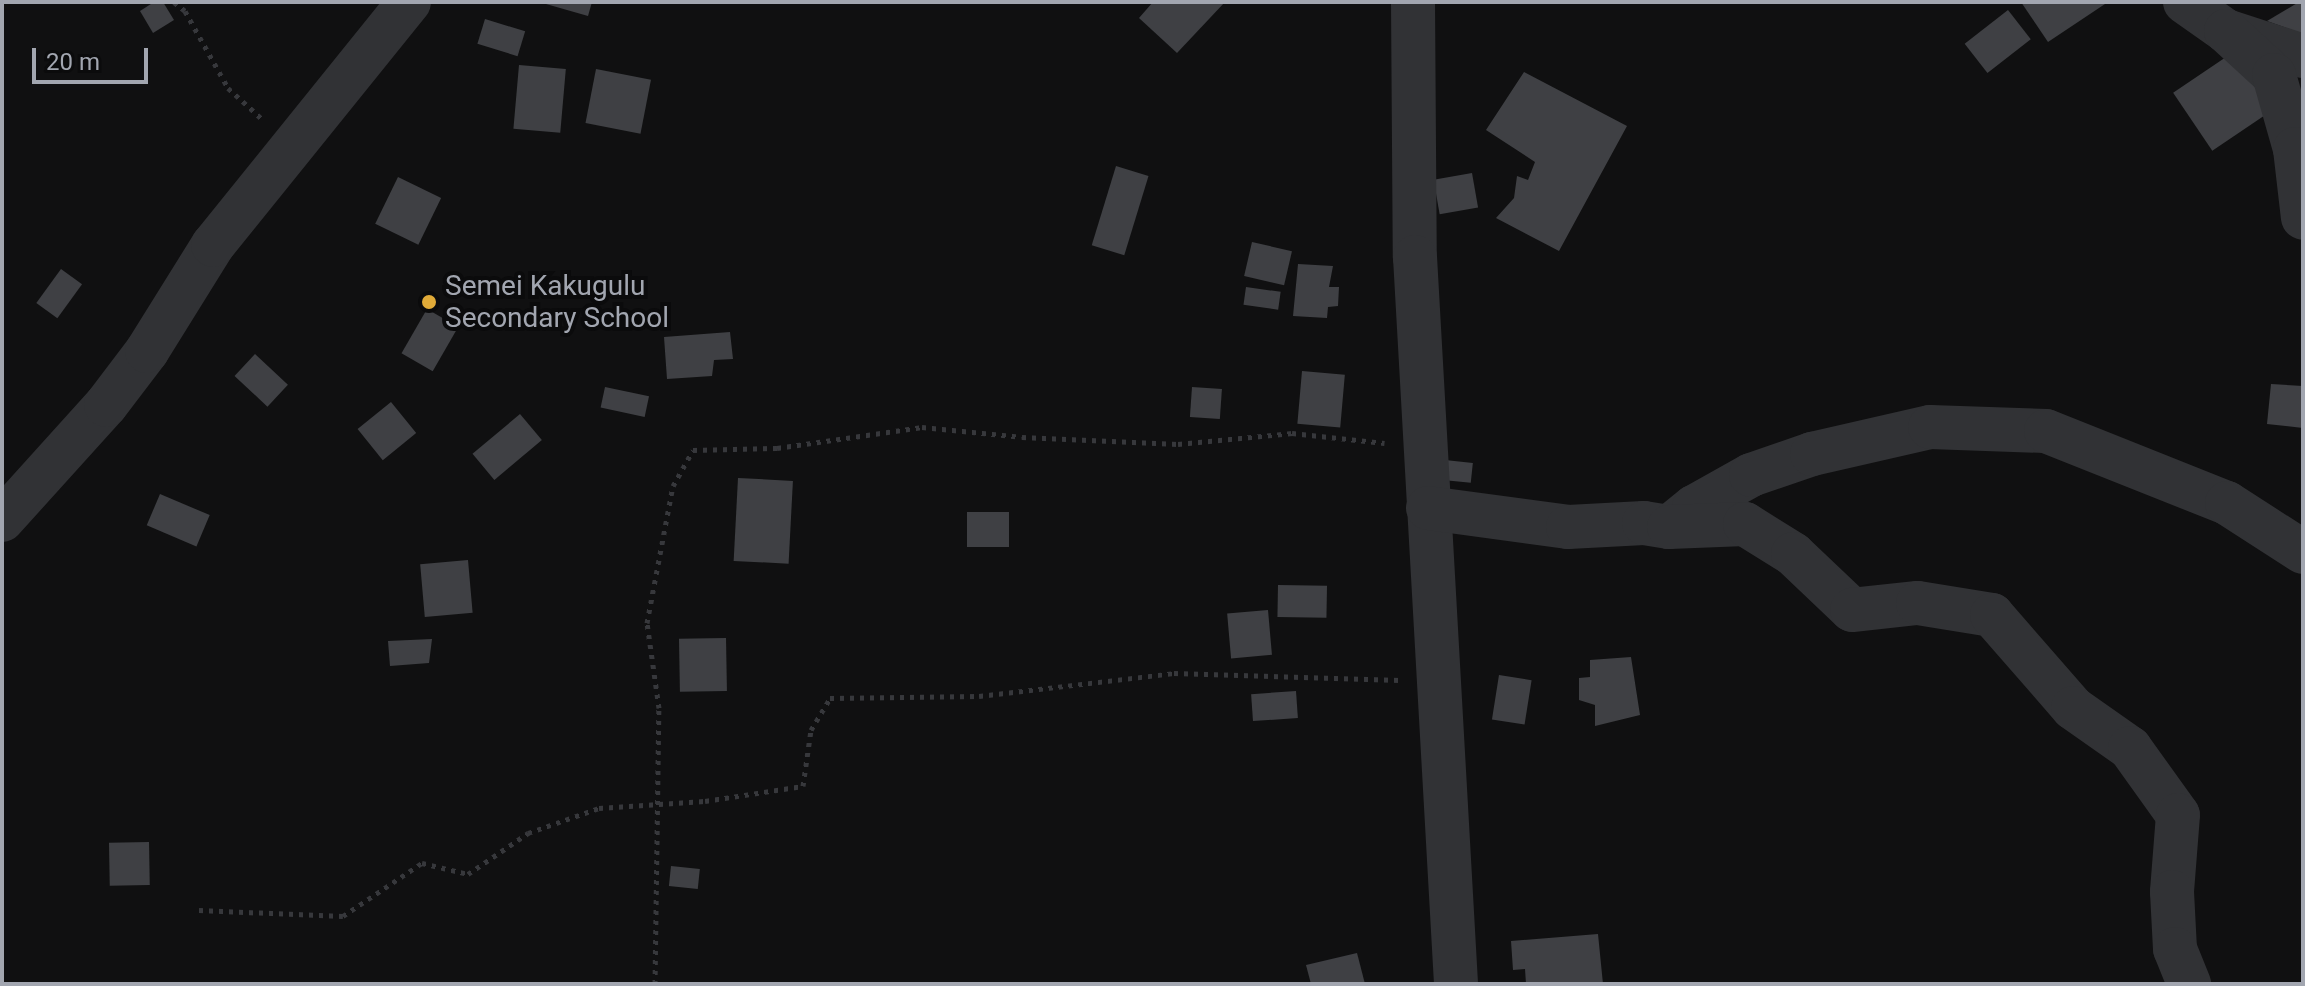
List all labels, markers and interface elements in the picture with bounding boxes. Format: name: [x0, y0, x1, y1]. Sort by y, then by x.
scale bar: [36, 32, 152, 82]
text: 20 m: [46, 48, 100, 76]
place label: Semei Kakugulu Secondary School: [445, 269, 669, 335]
marker: Semei Kakugulu Secondary School: [420, 293, 438, 311]

